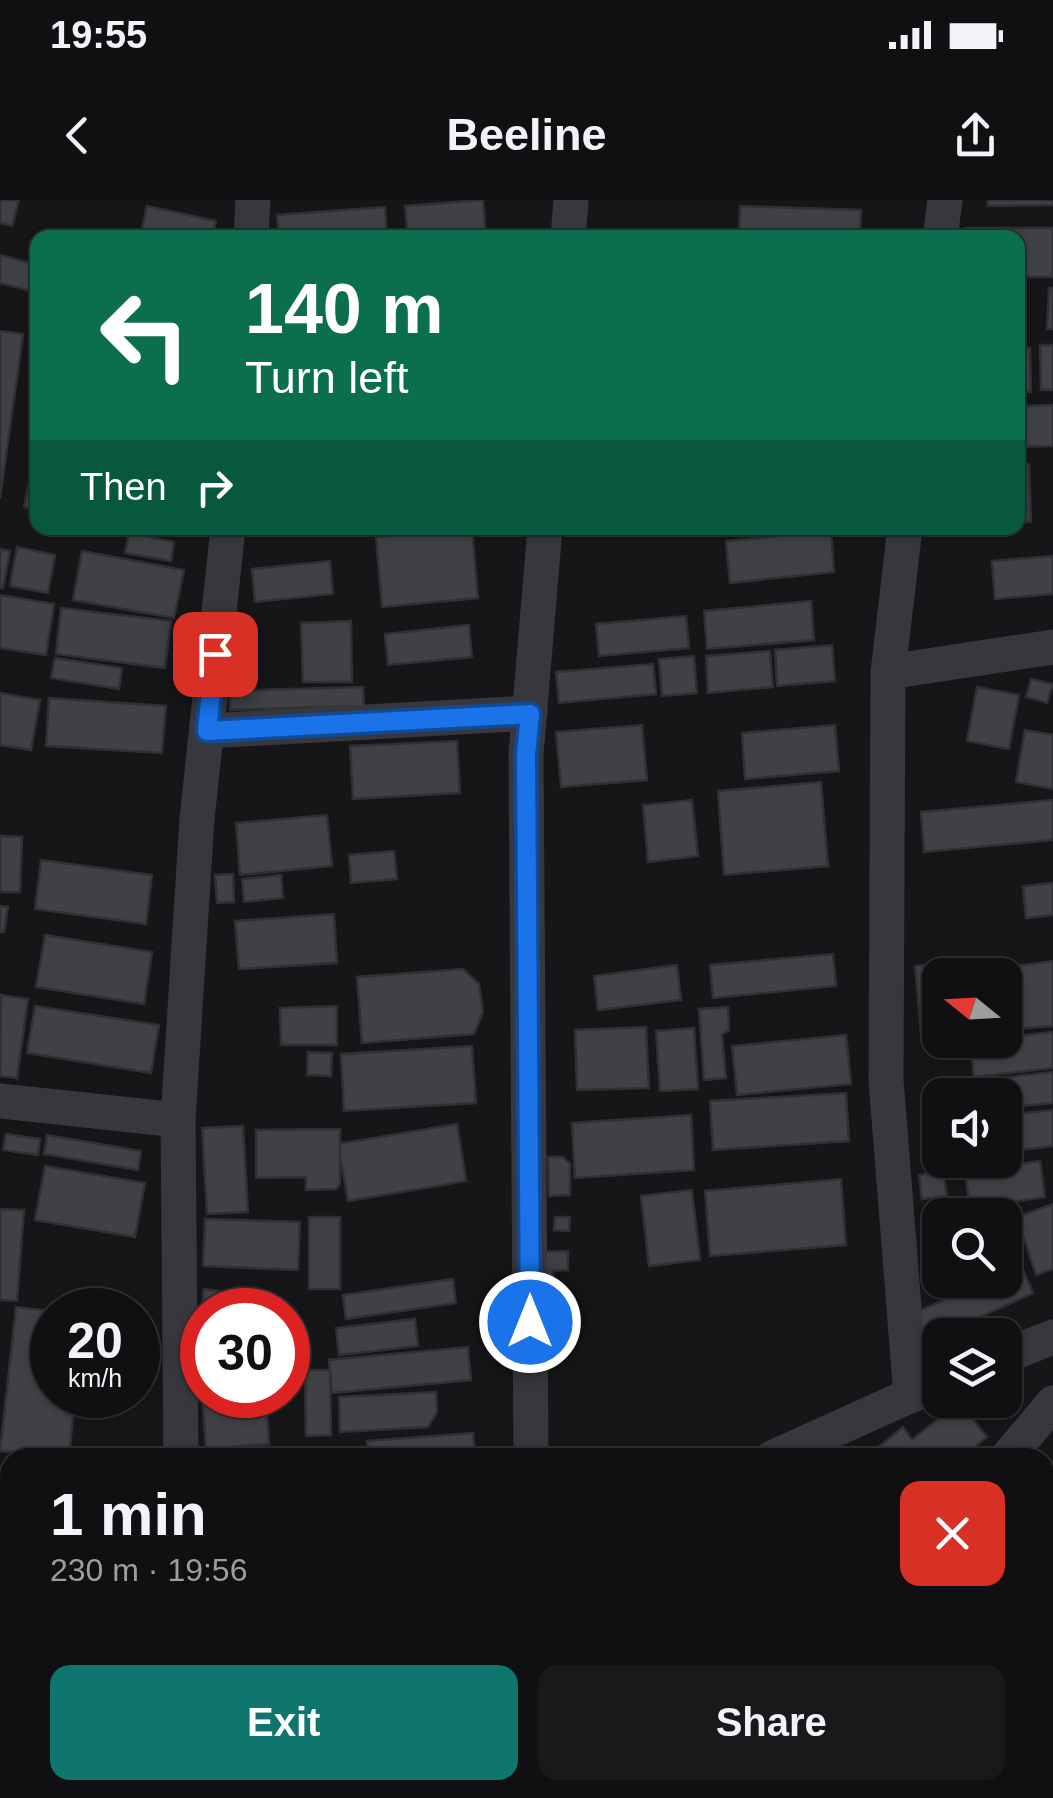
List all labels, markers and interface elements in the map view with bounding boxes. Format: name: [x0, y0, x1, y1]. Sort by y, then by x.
text: 19:55: [50, 14, 147, 56]
icon: back: [50, 108, 105, 163]
icon: share: [948, 108, 1003, 163]
text: Beeline: [446, 109, 607, 160]
icon: left: [80, 270, 210, 400]
text: 140 m: [245, 270, 443, 348]
text: Turn left: [245, 352, 408, 403]
icon: right: [187, 460, 242, 515]
text: Then: [80, 466, 167, 508]
pin: [173, 612, 258, 697]
icon: arrive: [188, 627, 243, 682]
north arrow: [922, 958, 1022, 1058]
map controls: [922, 958, 1022, 1418]
button: sound: [922, 1078, 1022, 1178]
button: search: [922, 1198, 1022, 1298]
position arrow: [478, 1270, 582, 1374]
speed limit sign: 30: [180, 1288, 310, 1418]
text: 20: [67, 1313, 123, 1369]
button: layers: [922, 1318, 1022, 1418]
text: km/h: [68, 1364, 122, 1392]
text: 1 min: [50, 1481, 207, 1548]
button: close: [900, 1481, 1005, 1586]
text: 230 m · 19:56: [50, 1552, 247, 1588]
button: Exit: [50, 1665, 518, 1780]
button: Share: [538, 1665, 1005, 1780]

